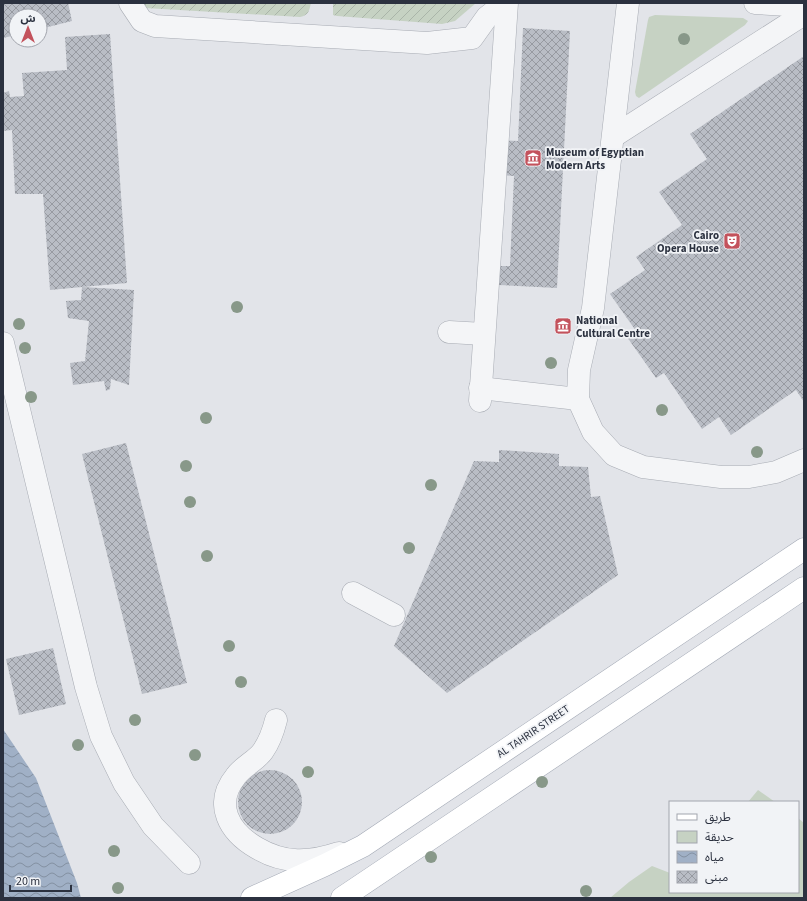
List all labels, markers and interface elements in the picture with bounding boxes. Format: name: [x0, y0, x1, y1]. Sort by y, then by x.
north arrow: [8, 8, 48, 48]
text: ش: [20, 11, 36, 26]
place label: Museum of Egyptian Modern Arts: [546, 145, 644, 173]
museum icon: Museum of Egyptian Modern Arts: [523, 148, 543, 168]
place label: Cairo Opera House: [657, 228, 719, 256]
theatre icon: Cairo Opera House: [722, 231, 742, 251]
place label: National Cultural Centre: [576, 313, 650, 341]
museum icon: National Cultural Centre: [553, 316, 573, 336]
street label: AL TAHRIR STREET: [494, 701, 573, 761]
legend: [669, 801, 799, 893]
text: طريق: [705, 809, 731, 826]
text: حديقة: [705, 829, 734, 846]
text: مياه: [705, 849, 724, 866]
scale bar: [10, 867, 71, 893]
text: مبنى: [705, 869, 728, 886]
text: 20 m: [16, 873, 40, 890]

